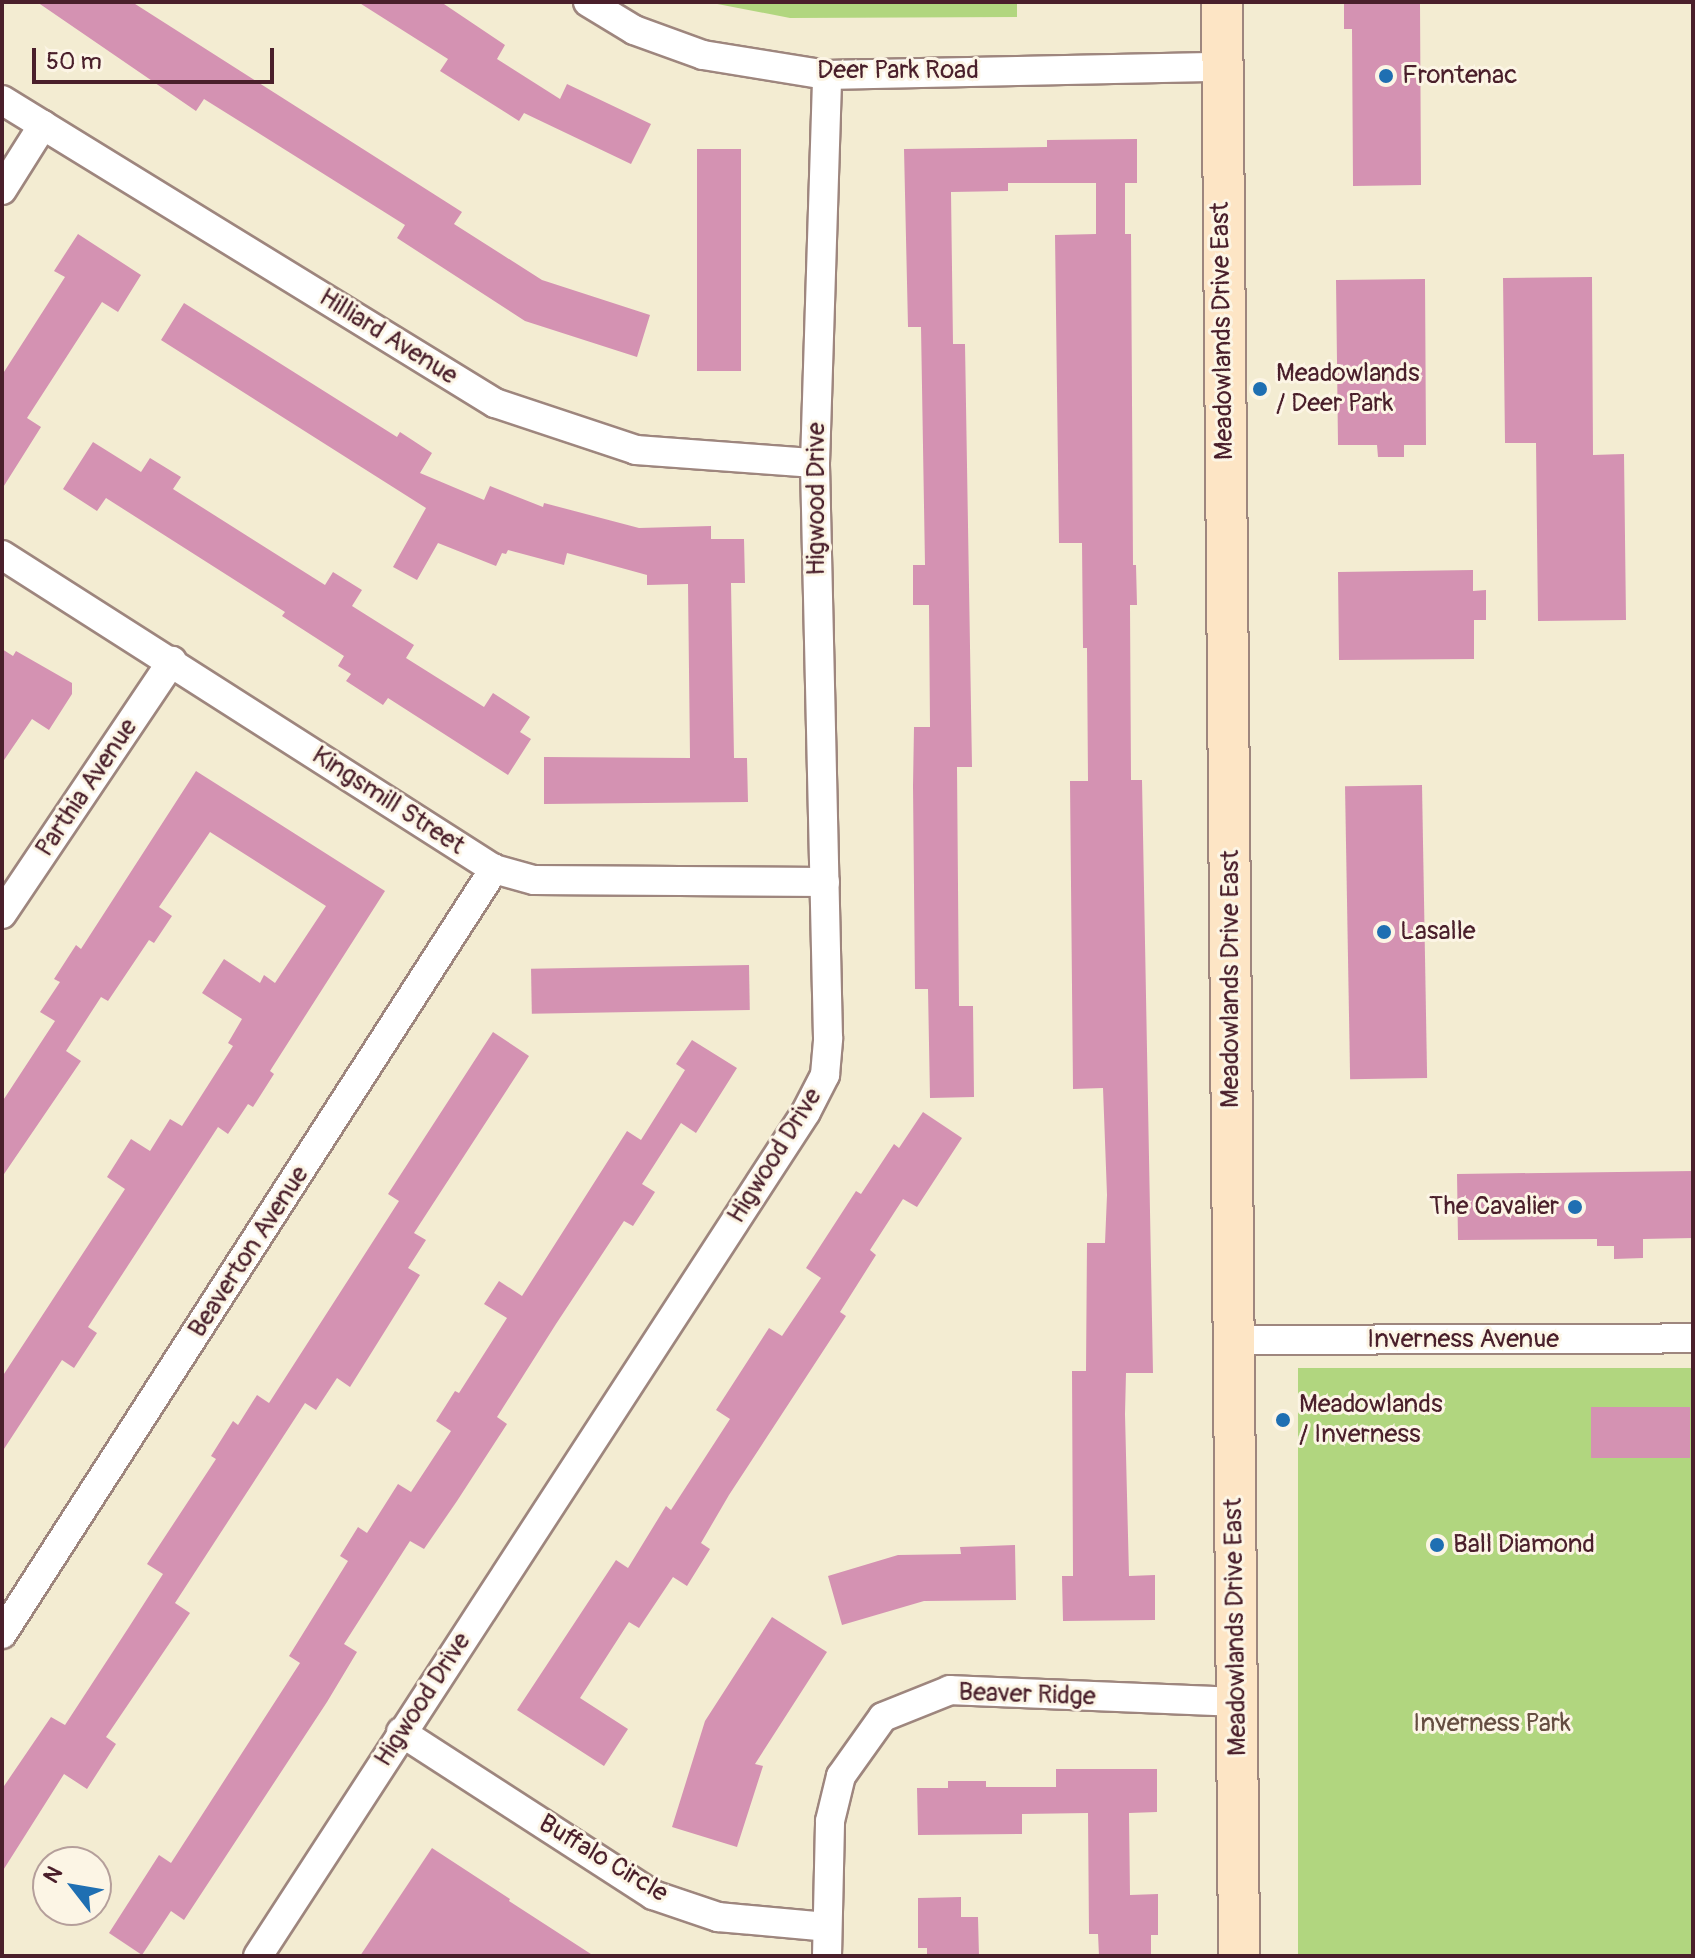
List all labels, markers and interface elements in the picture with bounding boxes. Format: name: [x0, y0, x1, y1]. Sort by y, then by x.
scale bar: [36, 32, 278, 82]
text: 50 m: [46, 47, 102, 76]
street label: Deer Park Road: [817, 55, 979, 87]
place label: Frontenac: [1402, 60, 1517, 92]
marker: Frontenac: [1377, 67, 1395, 85]
street label: Meadowlands Drive East: [1205, 202, 1241, 460]
street label: Hilliard Avenue: [313, 282, 463, 392]
place label: Meadowlands / Deer Park: [1276, 358, 1420, 420]
marker: Meadowlands / Deer Park: [1251, 380, 1269, 398]
street label: Higwood Drive: [801, 422, 833, 576]
street label: Parthia Avenue: [29, 713, 145, 863]
street label: Kingsmill Street: [306, 740, 470, 862]
street label: Meadowlands Drive East: [1215, 850, 1247, 1108]
place label: Lasalle: [1400, 916, 1476, 948]
marker: Lasalle: [1375, 923, 1393, 941]
street label: Higwood Drive: [721, 1083, 829, 1229]
street label: Beaverton Avenue: [182, 1161, 316, 1343]
place label: The Cavalier: [1429, 1191, 1559, 1223]
marker: The Cavalier: [1566, 1198, 1584, 1216]
street label: Inverness Avenue: [1367, 1324, 1559, 1356]
place label: Meadowlands / Inverness: [1299, 1389, 1443, 1450]
marker: Meadowlands / Inverness: [1274, 1411, 1292, 1429]
street label: Meadowlands Drive East: [1218, 1498, 1254, 1756]
place label: Ball Diamond: [1453, 1529, 1595, 1561]
marker: Ball Diamond: [1428, 1536, 1446, 1554]
street label: Higwood Drive: [368, 1627, 478, 1773]
street label: Beaver Ridge: [958, 1677, 1096, 1713]
park label: Inverness Park: [1413, 1708, 1571, 1740]
street label: Buffalo Circle: [533, 1808, 673, 1910]
north arrow: [32, 1846, 112, 1926]
text: N: [37, 1861, 69, 1888]

